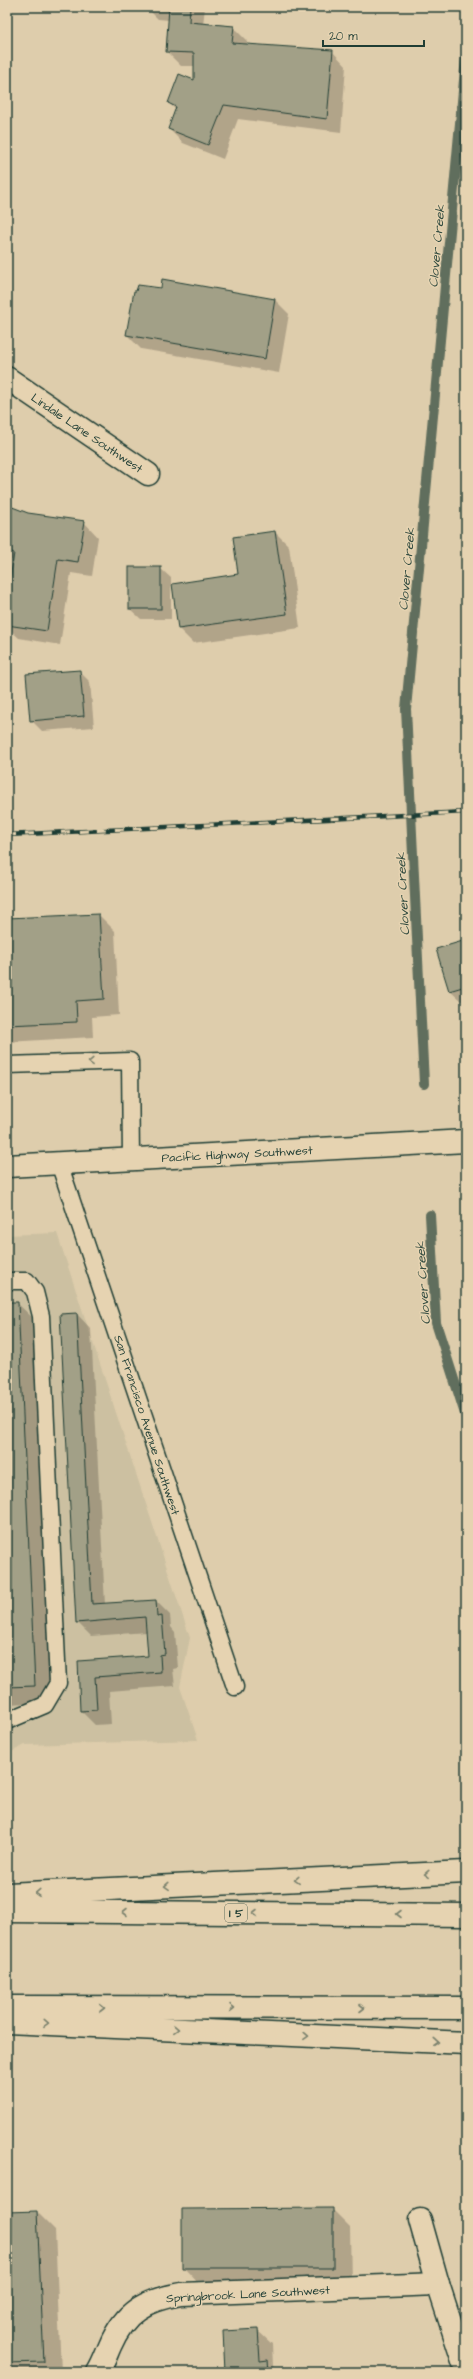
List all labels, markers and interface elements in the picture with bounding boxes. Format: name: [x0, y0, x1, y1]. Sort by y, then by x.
scale bar: [323, 22, 424, 48]
text: 20 m: [329, 28, 358, 45]
water label: Clover Creek: [424, 203, 450, 288]
street label: Lindale Lane Southwest: [27, 390, 146, 477]
water label: Clover Creek: [394, 526, 420, 611]
water label: Clover Creek: [392, 851, 414, 936]
one-way arrow: [88, 1058, 94, 1066]
street label: Pacific Highway Southwest: [161, 1142, 313, 1168]
water label: Clover Creek: [411, 1240, 435, 1325]
street label: San Francisco Avenue Southwest: [109, 1333, 184, 1518]
one-way arrow: [424, 1869, 430, 1878]
one-way arrow: [294, 1876, 300, 1884]
one-way arrow: [164, 1882, 170, 1891]
one-way arrow: [35, 1889, 41, 1897]
road number: I 5: [225, 1904, 247, 1922]
one-way arrow: [122, 1908, 128, 1916]
one-way arrow: [252, 1909, 258, 1917]
one-way arrow: [396, 1910, 402, 1918]
one-way arrow: [99, 2004, 105, 2012]
one-way arrow: [229, 2004, 235, 2012]
one-way arrow: [359, 2004, 365, 2012]
one-way arrow: [43, 2019, 49, 2028]
one-way arrow: [173, 2025, 179, 2034]
one-way arrow: [303, 2031, 309, 2040]
one-way arrow: [433, 2037, 439, 2046]
street label: Springbrook Lane Southwest: [166, 2282, 331, 2308]

